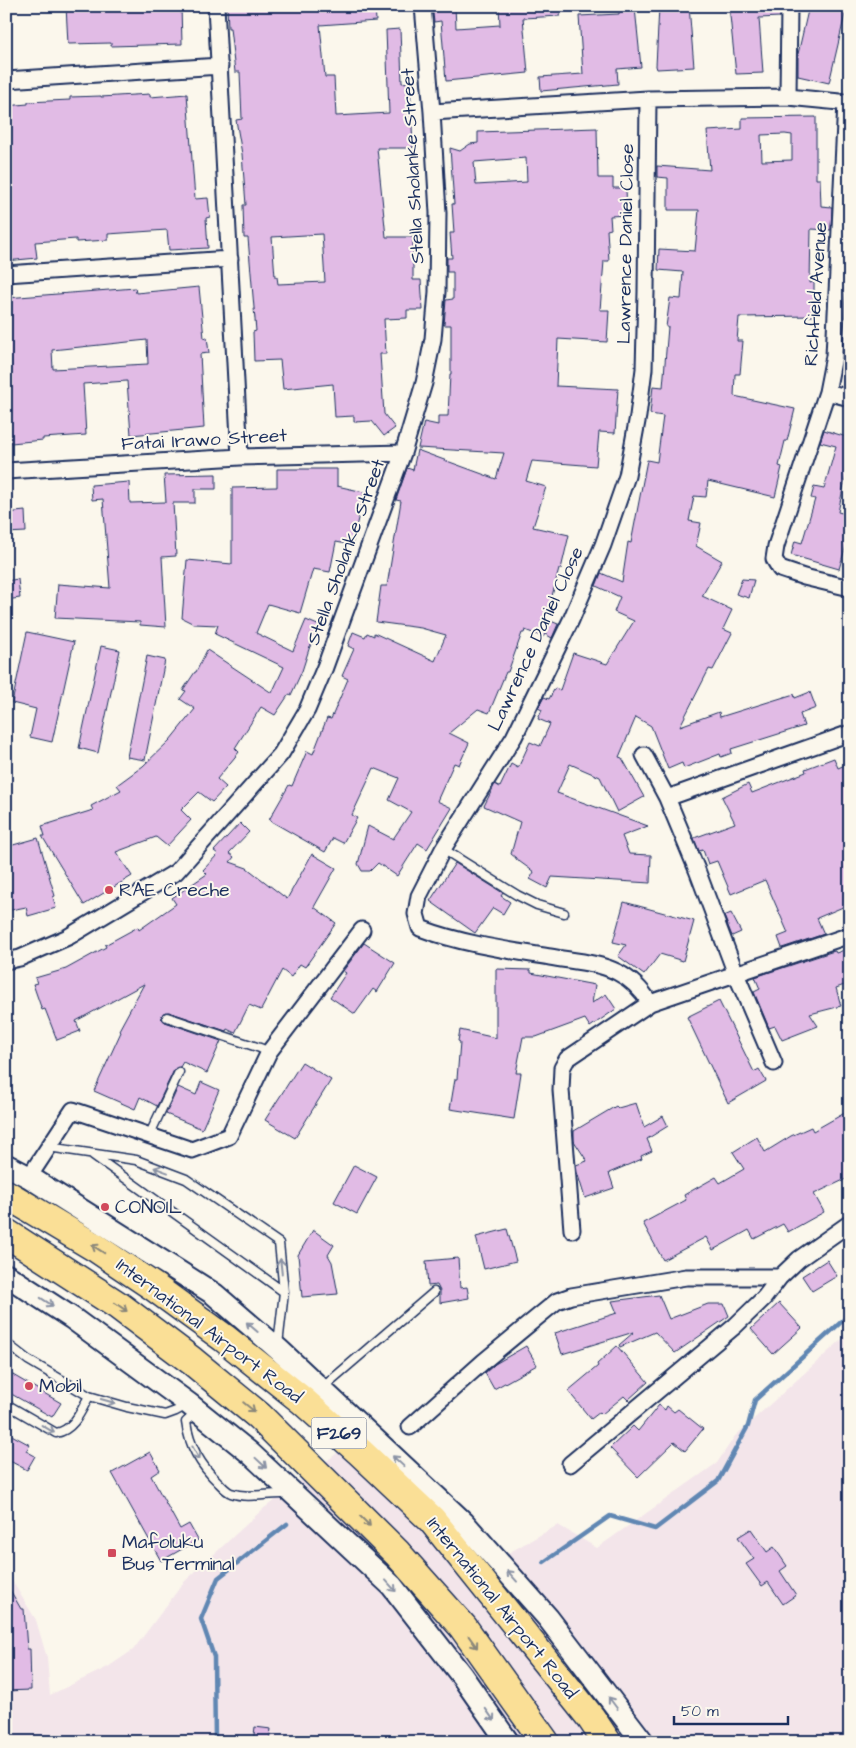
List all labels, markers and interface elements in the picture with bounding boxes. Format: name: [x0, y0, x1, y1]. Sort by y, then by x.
street label: Stella Sholanke Street: [394, 67, 432, 265]
street label: Lawrence Daniel Close: [611, 144, 641, 344]
street label: Richfield Avenue: [797, 221, 835, 367]
street label: Fatai Irawo Street: [120, 422, 288, 458]
street label: Stella Sholanke Street: [300, 455, 392, 649]
street label: Lawrence Daniel Close: [481, 542, 591, 736]
place label: RAE Creche: [119, 877, 230, 904]
marker: RAE Creche: [103, 884, 115, 896]
one-way arrow: [154, 1165, 169, 1174]
place label: CONOIL: [115, 1194, 182, 1221]
marker: CONOIL: [99, 1201, 111, 1213]
one-way arrow: [91, 1244, 105, 1254]
street label: International Airport Road: [110, 1252, 308, 1410]
one-way arrow: [276, 1258, 286, 1274]
one-way arrow: [40, 1297, 54, 1307]
one-way arrow: [113, 1302, 127, 1313]
one-way arrow: [246, 1321, 259, 1333]
place label: Mobil: [39, 1373, 82, 1400]
marker: Mobil: [23, 1380, 35, 1392]
one-way arrow: [100, 1397, 116, 1407]
one-way arrow: [242, 1402, 255, 1413]
road number: F269: [312, 1418, 366, 1449]
one-way arrow: [41, 1424, 55, 1434]
one-way arrow: [191, 1445, 201, 1460]
one-way arrow: [391, 1455, 404, 1467]
one-way arrow: [254, 1457, 267, 1469]
street label: International Airport Road: [420, 1511, 584, 1705]
one-way arrow: [359, 1514, 371, 1527]
place label: Mafoluku Bus Terminal: [122, 1529, 235, 1578]
marker: Mafoluku Bus Terminal: [106, 1547, 118, 1559]
one-way arrow: [506, 1570, 517, 1583]
one-way arrow: [385, 1580, 397, 1593]
one-way arrow: [468, 1635, 478, 1649]
scale bar: [674, 1693, 787, 1725]
one-way arrow: [608, 1696, 618, 1710]
text: 50 m: [681, 1701, 719, 1722]
one-way arrow: [485, 1708, 495, 1722]

